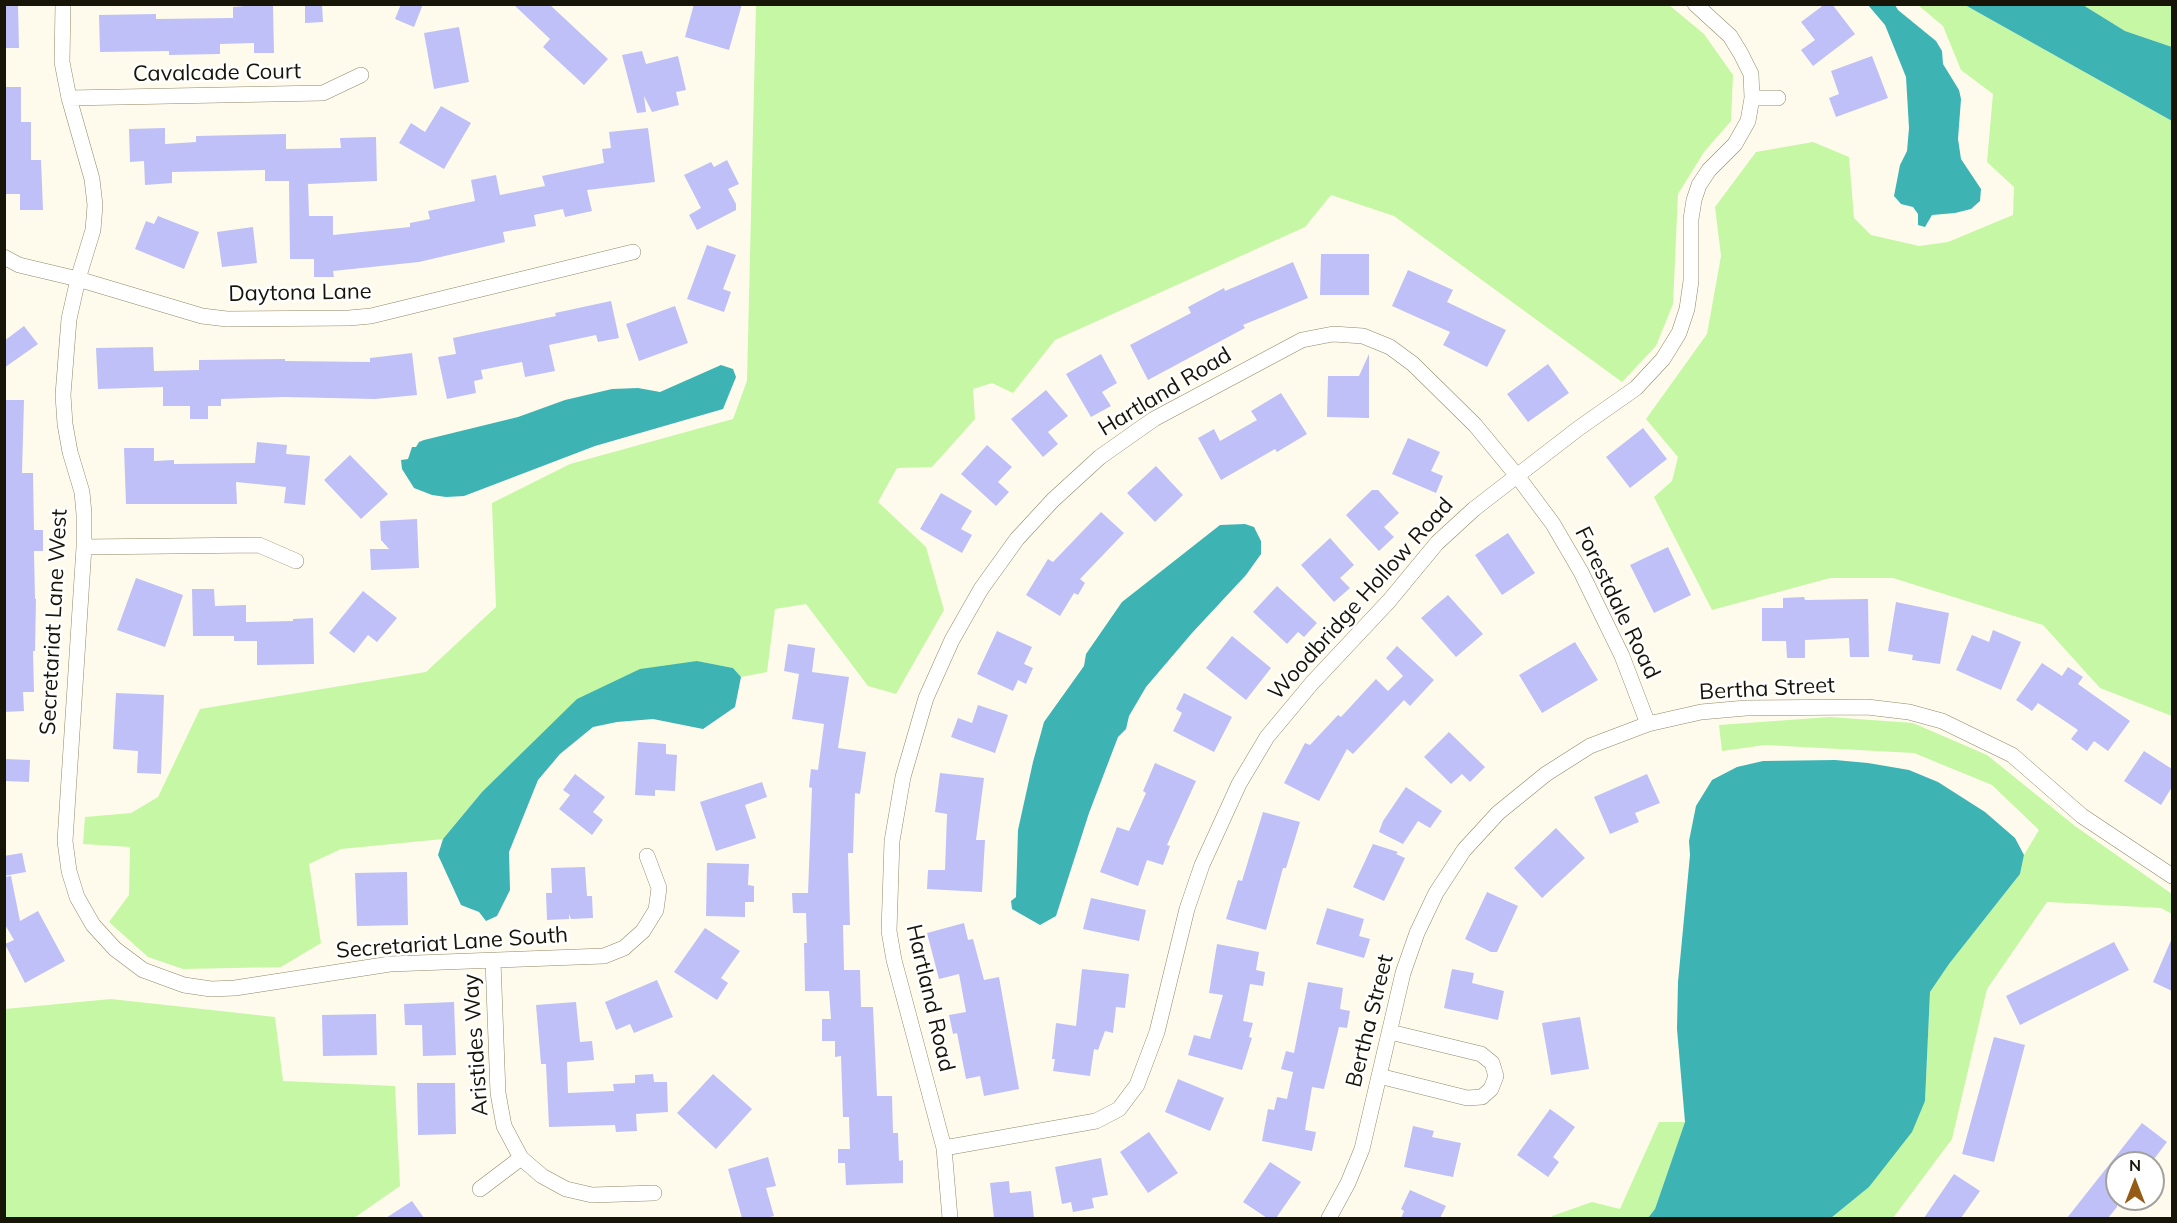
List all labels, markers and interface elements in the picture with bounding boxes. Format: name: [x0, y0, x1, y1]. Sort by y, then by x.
street label: Cavalcade Court: [133, 58, 301, 88]
street label: Daytona Lane: [228, 279, 372, 307]
street label: Hartland Road: [1094, 342, 1236, 442]
street label: Woodbridge Hollow Road: [1263, 492, 1459, 706]
street label: Secretariat Lane West: [35, 508, 73, 736]
street label: Forestdale Road: [1569, 523, 1665, 683]
street label: Bertha Street: [1698, 672, 1836, 706]
street label: Secretariat Lane South: [335, 922, 569, 964]
street label: Hartland Road: [900, 922, 960, 1074]
street label: Bertha Street: [1341, 952, 1399, 1090]
street label: Aristides Way: [458, 973, 494, 1117]
north arrow: [2105, 1151, 2165, 1211]
text: N: [2129, 1155, 2141, 1175]

